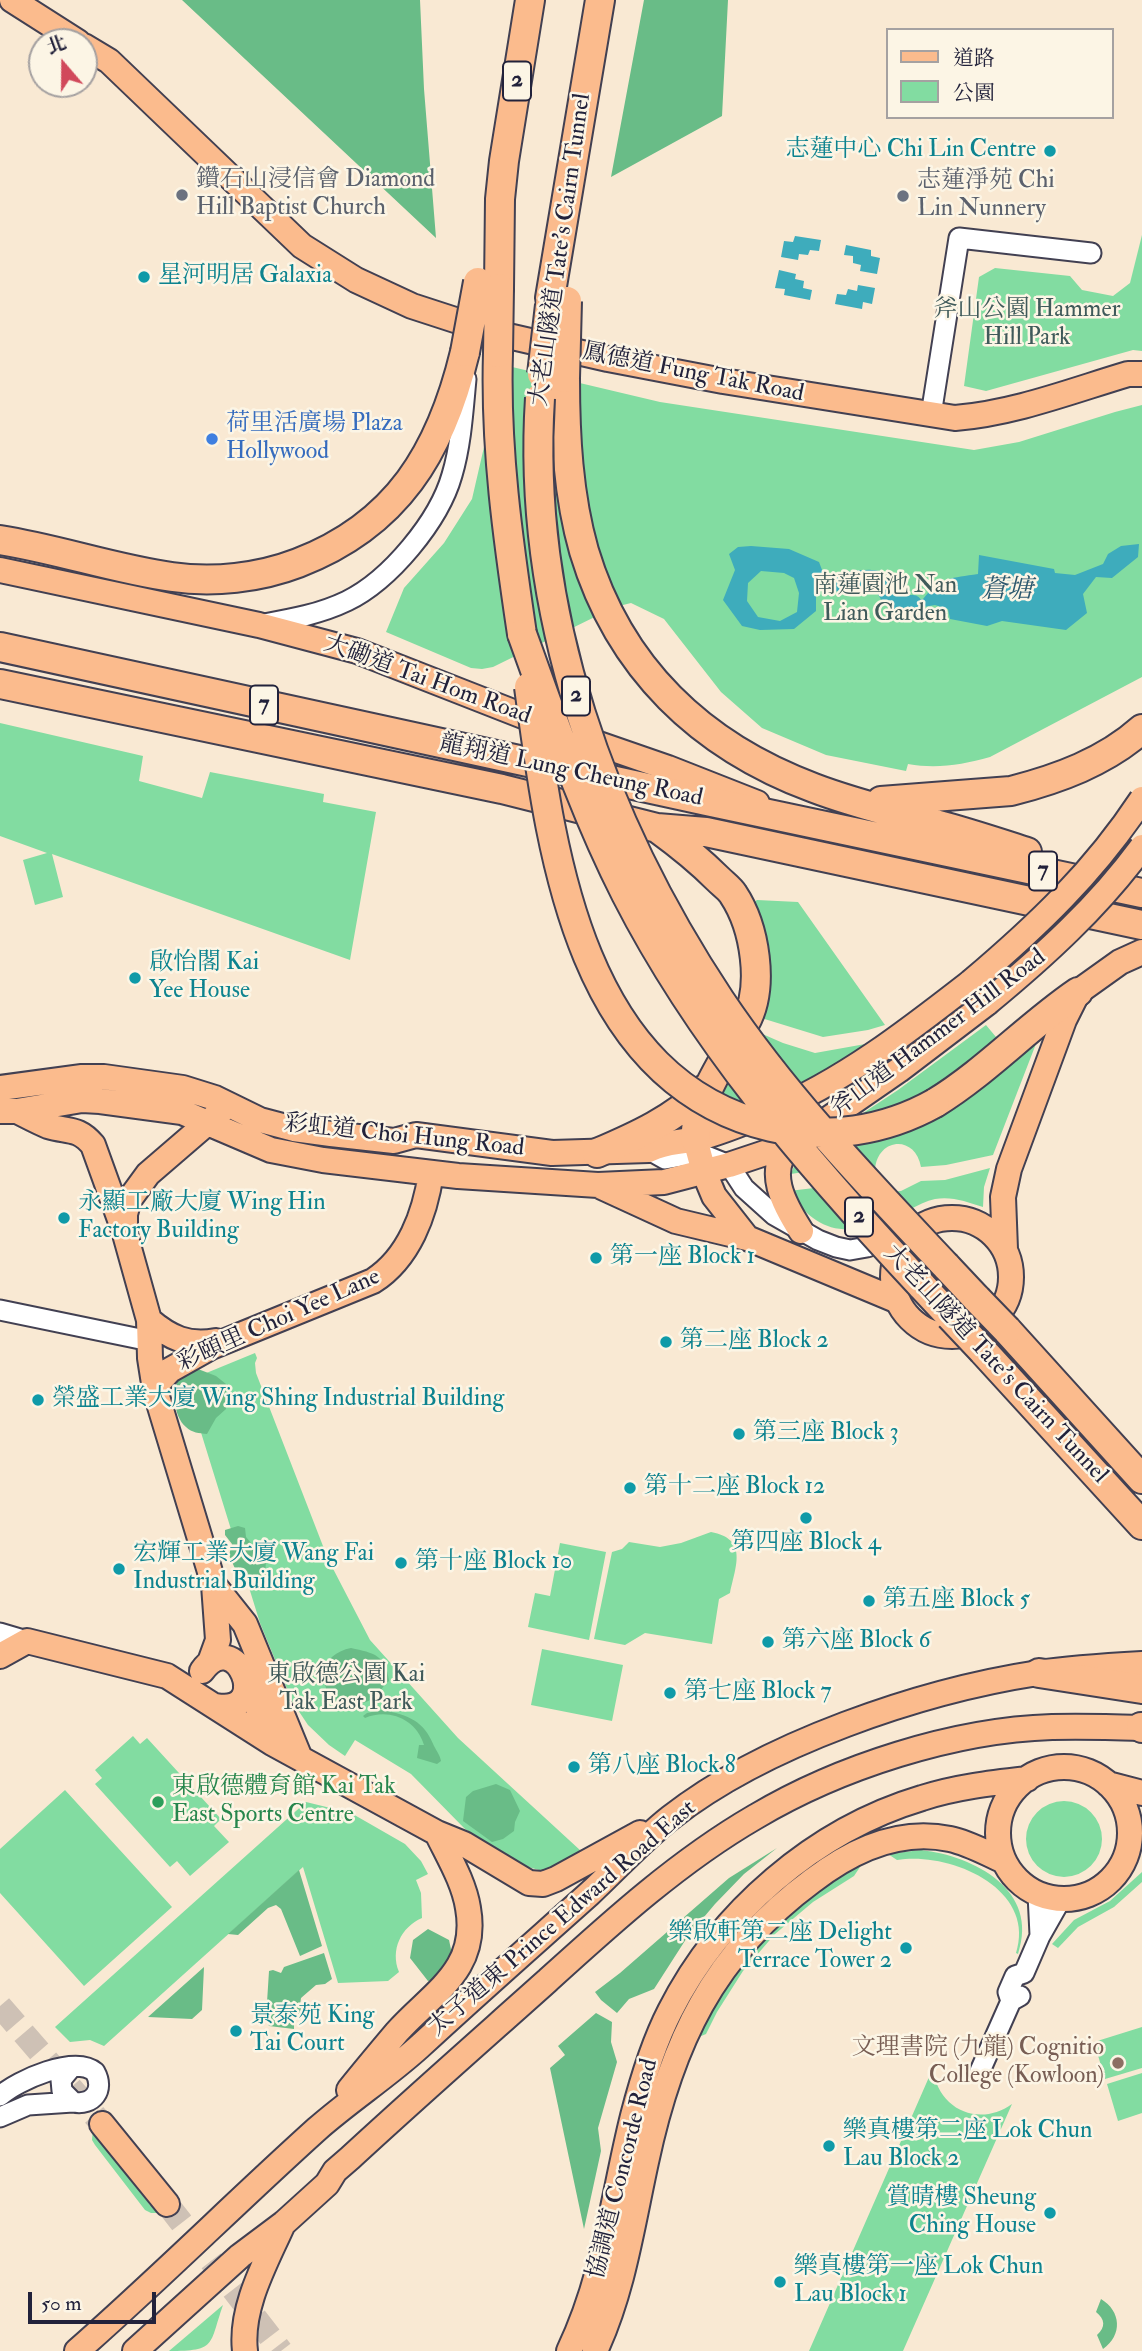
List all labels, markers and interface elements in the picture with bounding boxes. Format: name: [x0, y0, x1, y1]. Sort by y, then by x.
north arrow: [28, 28, 98, 98]
legend: [886, 28, 1114, 119]
text: 北: [43, 31, 70, 60]
text: 道路: [953, 45, 995, 72]
road number: 2: [503, 61, 531, 100]
text: 公園: [953, 80, 995, 107]
street label: 大老山隧道 Tate's Cairn Tunnel: [526, 92, 598, 408]
place label: 志蓮中心 Chi Lin Centre: [786, 137, 1036, 165]
marker: 志蓮中心 Chi Lin Centre: [1042, 143, 1058, 159]
place label: 鑽石山浸信會 Diamond Hill Baptist Church: [196, 167, 435, 223]
place label: 志蓮淨苑 Chi Lin Nunnery: [917, 168, 1055, 224]
marker: 鑽石山浸信會 Diamond Hill Baptist Church: [174, 187, 190, 203]
marker: 志蓮淨苑 Chi Lin Nunnery: [895, 188, 911, 204]
place label: 星河明居 Galaxia: [158, 263, 332, 291]
marker: 星河明居 Galaxia: [136, 269, 152, 285]
park label: 斧山公園 Hammer Hill Park: [934, 297, 1120, 353]
street label: 鳳德道 Fung Tak Road: [580, 338, 806, 410]
place label: 荷里活廣場 Plaza Hollywood: [226, 411, 403, 467]
marker: 荷里活廣場 Plaza Hollywood: [204, 431, 220, 447]
park label: 南蓮園池 Nan Lian Garden: [813, 573, 957, 629]
water label: 蒼塘: [981, 575, 1033, 607]
street label: 大磡道 Tai Hom Road: [320, 630, 534, 732]
road number: 2: [562, 676, 590, 716]
road number: 7: [250, 685, 278, 724]
street label: 龍翔道 Lung Cheung Road: [437, 730, 705, 814]
road number: 7: [1029, 852, 1057, 890]
street label: 斧山道 Hammer Hill Road: [826, 944, 1052, 1124]
place label: 啟怡閣 Kai Yee House: [149, 950, 259, 1006]
marker: 啟怡閣 Kai Yee House: [127, 970, 143, 986]
street label: 彩虹道 Choi Hung Road: [282, 1110, 526, 1164]
place label: 永顯工廠大廈 Wing Hin Factory Building: [78, 1190, 326, 1246]
road number: 2: [845, 1198, 873, 1236]
marker: 永顯工廠大廈 Wing Hin Factory Building: [56, 1210, 72, 1226]
street label: 大老山隧道 Tate's Cairn Tunnel: [877, 1240, 1113, 1490]
place label: 第一座 Block 1: [610, 1244, 755, 1272]
marker: 第一座 Block 1: [588, 1250, 604, 1266]
street label: 彩頤里 Choi Yee Lane: [173, 1263, 385, 1379]
place label: 第二座 Block 2: [680, 1328, 829, 1356]
marker: 第二座 Block 2: [658, 1334, 674, 1350]
place label: 榮盛工業大廈 Wing Shing Industrial Building: [52, 1386, 504, 1414]
marker: 榮盛工業大廈 Wing Shing Industrial Building: [30, 1392, 46, 1408]
place label: 第三座 Block 3: [753, 1420, 899, 1448]
marker: 第三座 Block 3: [731, 1426, 747, 1442]
place label: 第十二座 Block 12: [644, 1474, 825, 1502]
marker: 第十二座 Block 12: [622, 1480, 638, 1496]
marker: 第四座 Block 4: [798, 1510, 814, 1526]
place label: 第四座 Block 4: [731, 1530, 881, 1558]
place label: 宏輝工業大廈 Wang Fai Industrial Building: [133, 1541, 374, 1597]
place label: 第十座 Block 10: [415, 1549, 572, 1577]
marker: 第十座 Block 10: [393, 1555, 409, 1571]
marker: 宏輝工業大廈 Wang Fai Industrial Building: [111, 1561, 127, 1577]
place label: 第五座 Block 5: [883, 1587, 1030, 1615]
marker: 第五座 Block 5: [861, 1593, 877, 1609]
place label: 第六座 Block 6: [782, 1628, 931, 1656]
marker: 第六座 Block 6: [760, 1634, 776, 1650]
park label: 東啟德公園 Kai Tak East Park: [267, 1662, 425, 1718]
place label: 第七座 Block 7: [684, 1679, 832, 1707]
marker: 第七座 Block 7: [662, 1685, 678, 1701]
place label: 第八座 Block 8: [588, 1753, 736, 1781]
marker: 第八座 Block 8: [566, 1759, 582, 1775]
place label: 東啟德體育館 Kai Tak East Sports Centre: [172, 1774, 396, 1830]
marker: 東啟德體育館 Kai Tak East Sports Centre: [150, 1794, 166, 1810]
street label: 太子道東 Prince Edward Road East: [423, 1795, 703, 2043]
place label: 樂啟軒第二座 Delight Terrace Tower 2: [669, 1920, 892, 1976]
marker: 樂啟軒第二座 Delight Terrace Tower 2: [898, 1940, 914, 1956]
place label: 景泰苑 King Tai Court: [250, 2003, 374, 2059]
marker: 景泰苑 King Tai Court: [228, 2023, 244, 2039]
place label: 文理書院 (九龍) Cognitio College (Kowloon): [852, 2035, 1104, 2091]
marker: 文理書院 (九龍) Cognitio College (Kowloon): [1110, 2055, 1126, 2071]
street label: 協調道 Concorde Road: [583, 2056, 665, 2282]
place label: 樂真樓第二座 Lok Chun Lau Block 2: [843, 2118, 1092, 2174]
marker: 樂真樓第二座 Lok Chun Lau Block 2: [821, 2138, 837, 2154]
place label: 賞晴樓 Sheung Ching House: [886, 2185, 1036, 2241]
marker: 賞晴樓 Sheung Ching House: [1042, 2205, 1058, 2221]
place label: 樂真樓第一座 Lok Chun Lau Block 1: [794, 2254, 1043, 2310]
marker: 樂真樓第一座 Lok Chun Lau Block 1: [772, 2274, 788, 2290]
scale bar: [32, 2278, 159, 2322]
text: 50 m: [41, 2290, 82, 2317]

